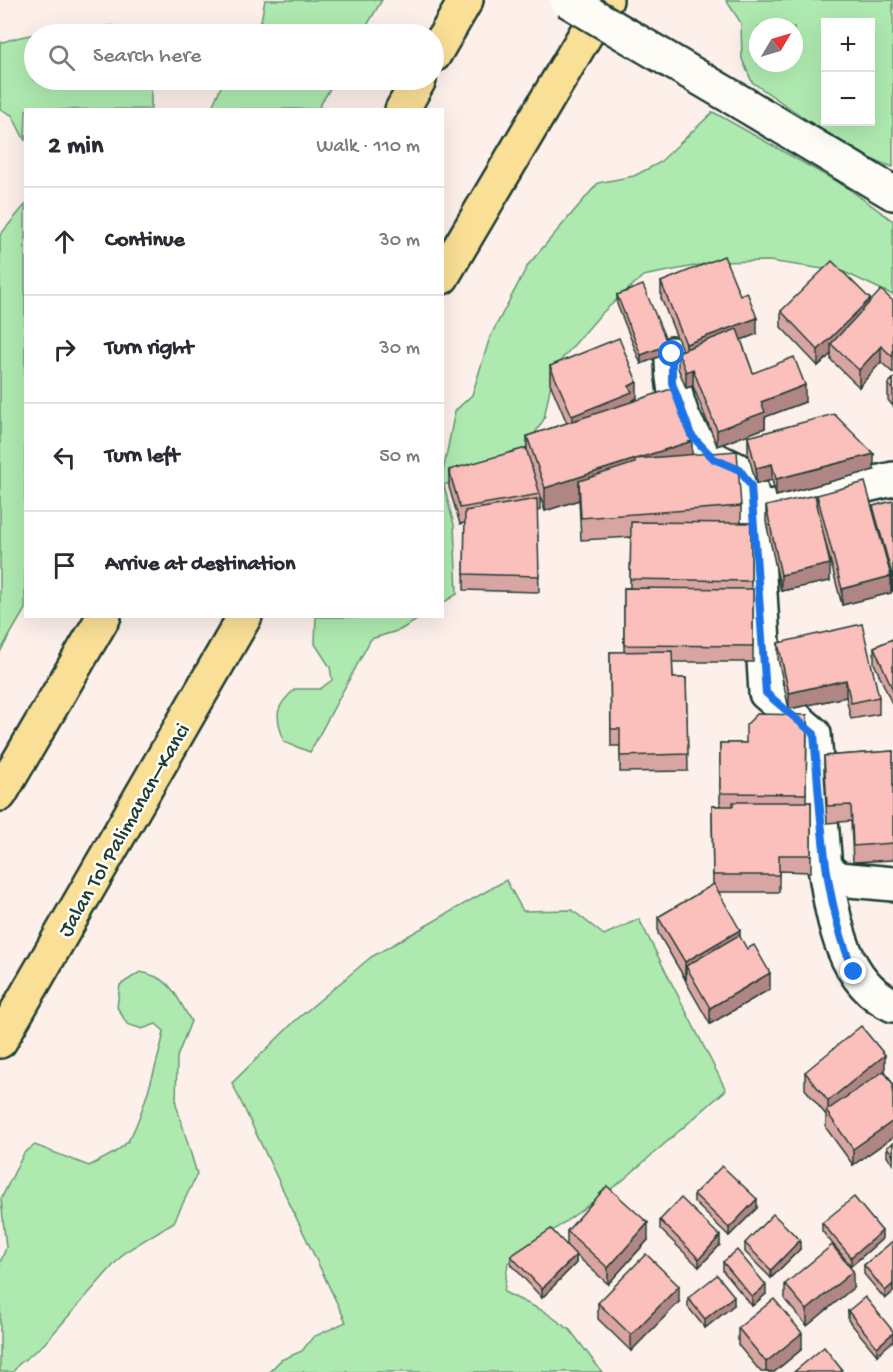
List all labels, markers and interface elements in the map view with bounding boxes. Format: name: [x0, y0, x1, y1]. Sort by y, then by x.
north arrow: [749, 18, 803, 72]
map controls: [821, 18, 875, 126]
button: +: [821, 18, 875, 72]
search box: [24, 24, 444, 90]
icon: search: [45, 41, 78, 74]
text: Search here: [93, 44, 201, 70]
button: −: [821, 72, 875, 126]
text: 2 min: [48, 132, 103, 163]
text: Walk · 110 m: [316, 136, 420, 159]
icon: ahead: [48, 225, 81, 258]
text: Continue: [105, 228, 185, 254]
text: 30 m: [379, 230, 420, 253]
icon: right: [48, 333, 81, 366]
text: Turn right: [105, 336, 193, 362]
text: 30 m: [379, 338, 420, 361]
route start: [658, 340, 684, 366]
icon: left: [48, 441, 81, 474]
text: Turn left: [105, 444, 179, 470]
text: 50 m: [379, 446, 420, 469]
icon: arrive: [48, 549, 81, 582]
text: Arrive at destination: [105, 552, 295, 578]
street label: Jalan Tol Palimanan–Kanci: [54, 720, 197, 942]
route end: [840, 958, 866, 984]

